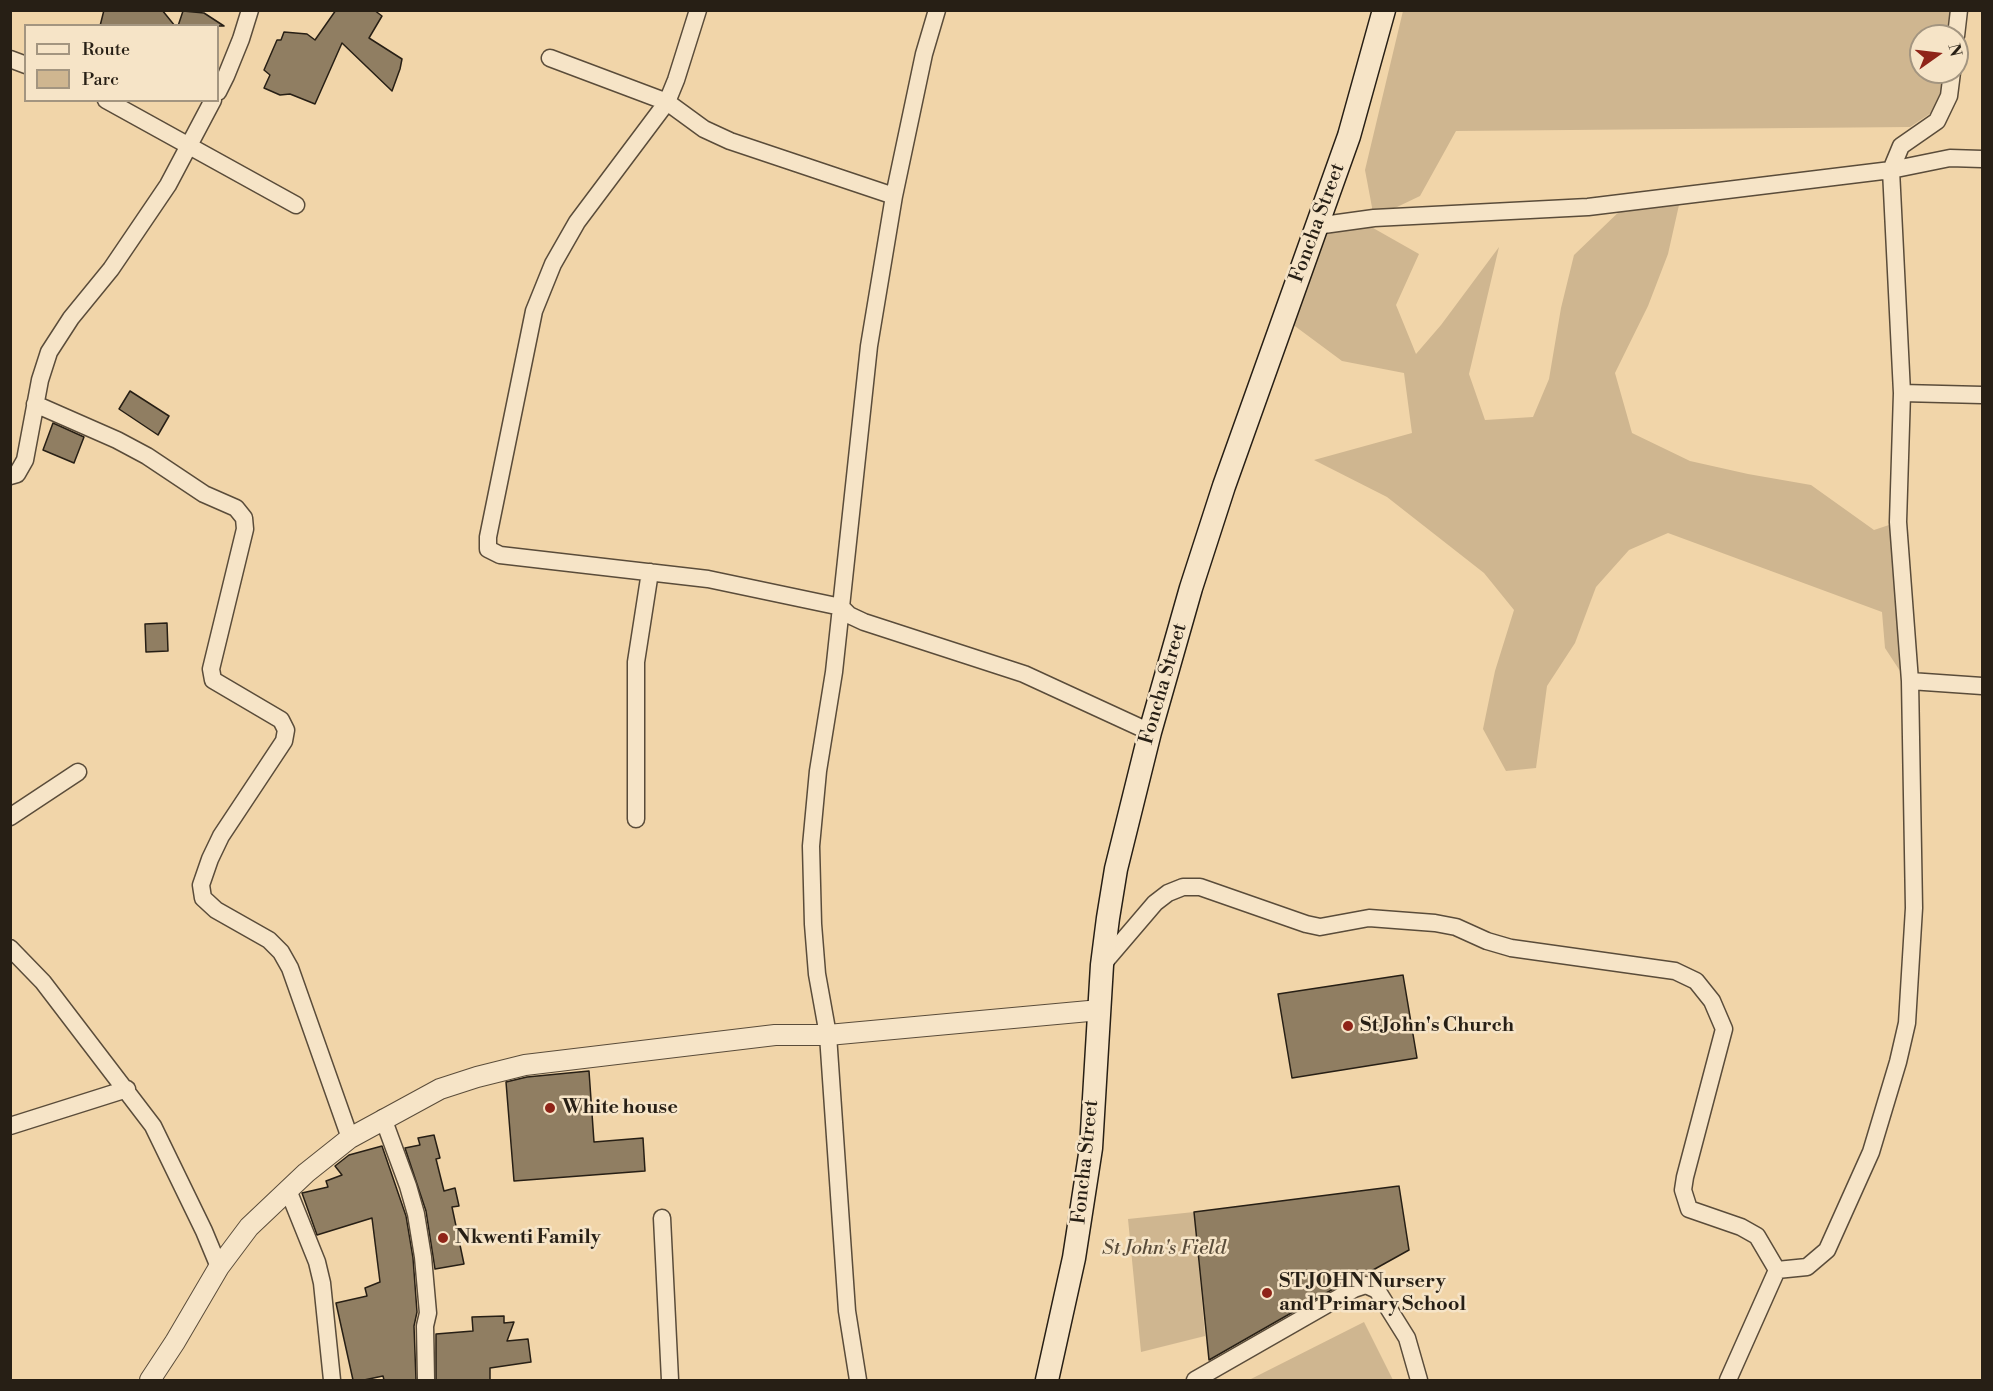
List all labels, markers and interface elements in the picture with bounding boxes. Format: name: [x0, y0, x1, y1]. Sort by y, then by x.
legend: [24, 24, 219, 102]
north arrow: [1909, 24, 1969, 84]
text: Route: [82, 38, 130, 61]
text: N: [1943, 42, 1966, 59]
text: Parc: [82, 68, 119, 91]
street label: Foncha Street: [1285, 160, 1351, 286]
street label: Foncha Street: [1135, 620, 1193, 748]
place label: St John's Church: [1360, 1014, 1514, 1038]
marker: St John's Church: [1341, 1019, 1355, 1033]
place label: White house: [562, 1096, 678, 1120]
street label: Foncha Street: [1068, 1098, 1104, 1226]
marker: White house: [543, 1101, 557, 1115]
place label: Nkwenti Family: [455, 1226, 601, 1250]
marker: Nkwenti Family: [436, 1231, 450, 1245]
park label: St John's Field: [1102, 1237, 1226, 1261]
place label: ST JOHN Nursery and Primary School: [1279, 1270, 1466, 1317]
marker: ST JOHN Nursery and Primary School: [1260, 1286, 1274, 1300]

